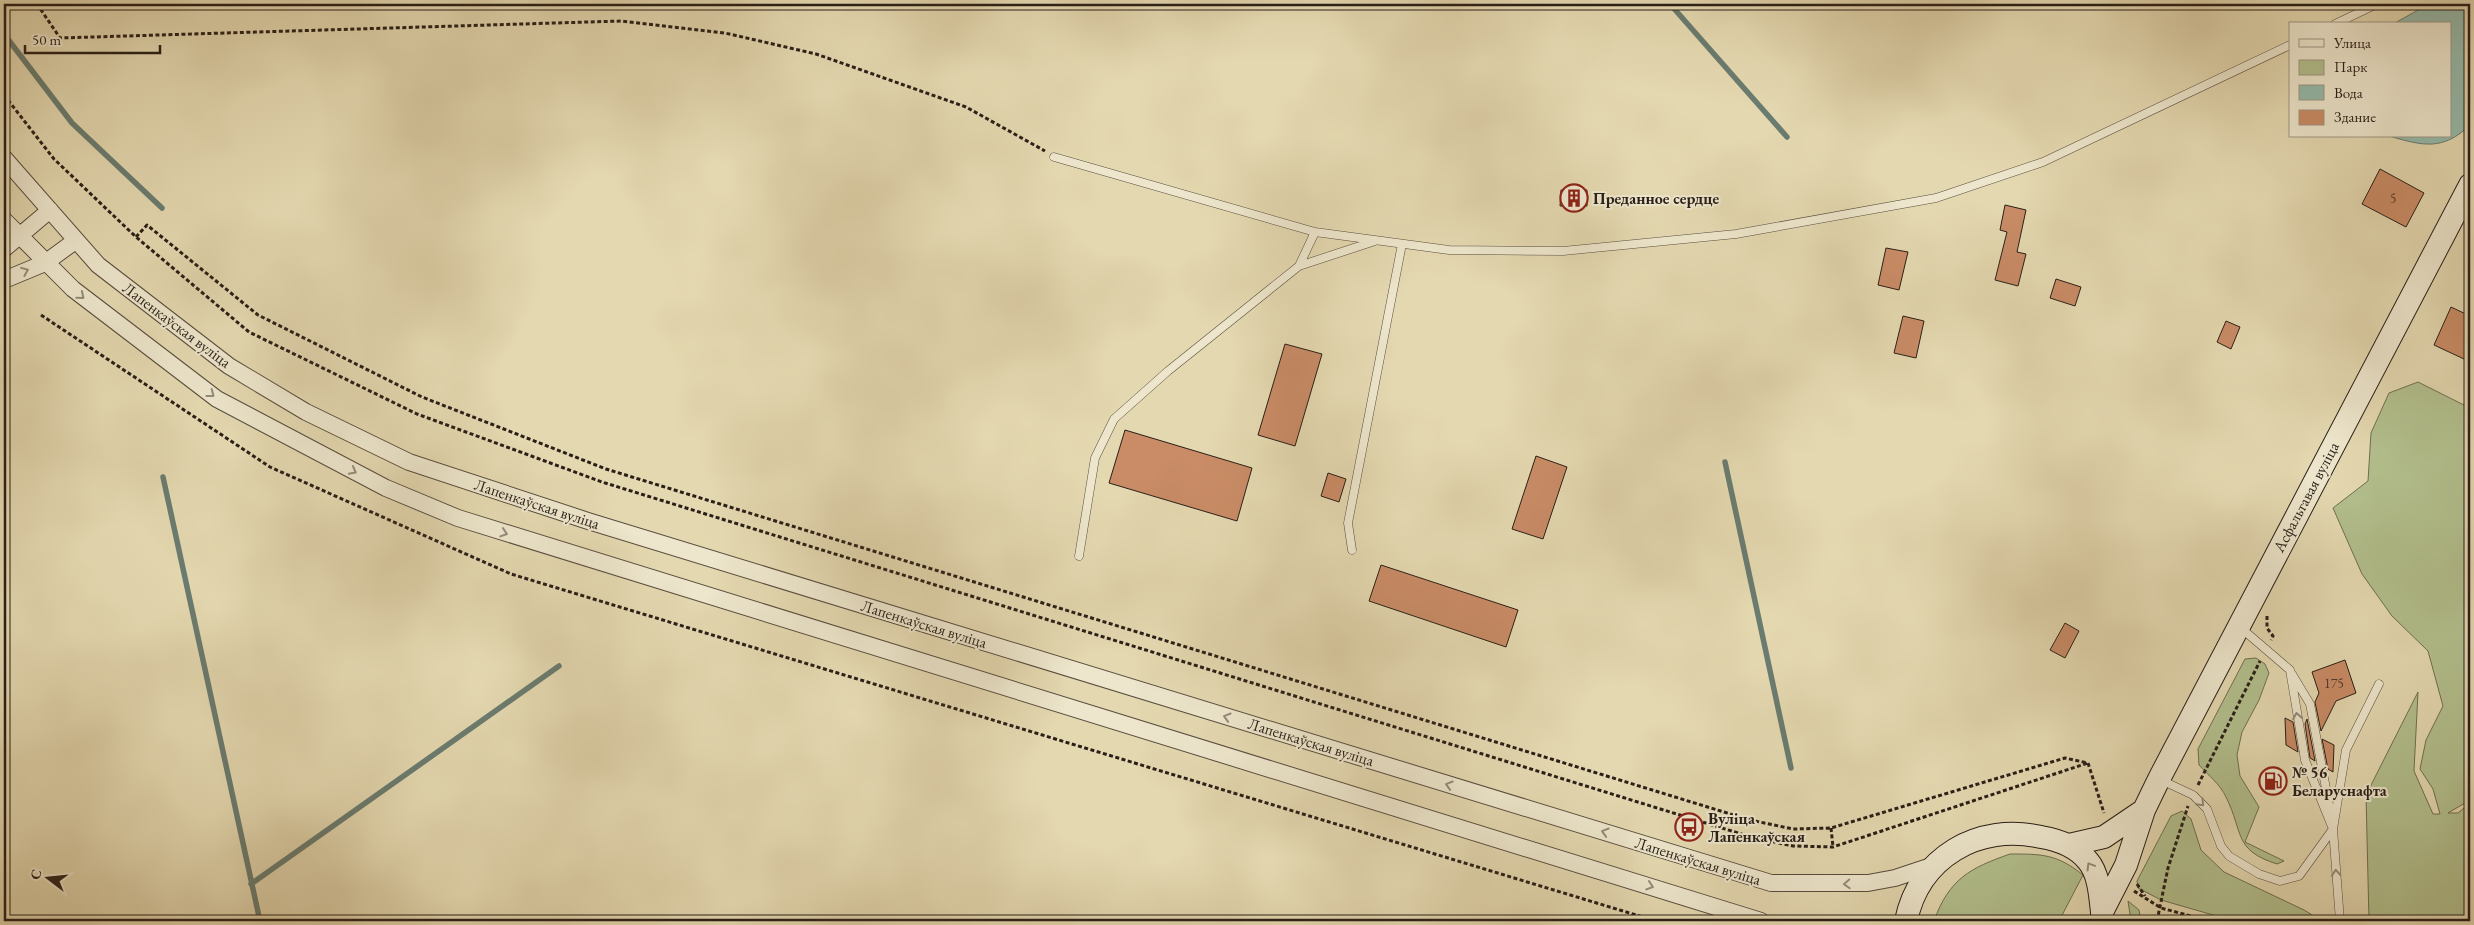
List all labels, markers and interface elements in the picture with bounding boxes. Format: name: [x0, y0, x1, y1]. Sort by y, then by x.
scale bar: [25, 22, 160, 54]
legend: [2289, 22, 2452, 138]
text: 50 m: [32, 30, 61, 49]
text: Улица: [2333, 33, 2371, 52]
text: Парк: [2334, 57, 2367, 76]
text: Вода: [2334, 83, 2363, 102]
text: Здание: [2334, 107, 2376, 126]
building icon: Преданное сердце: [1559, 183, 1589, 213]
place label: Преданное сердце: [1593, 188, 1720, 209]
house number: 5: [2390, 189, 2396, 207]
one-way arrow: [20, 267, 29, 278]
street label: Лапенкаўская вуліца: [119, 277, 236, 373]
one-way arrow: [75, 290, 84, 299]
one-way arrow: [205, 388, 215, 397]
street label: Асфальтавая вуліца: [2268, 438, 2344, 557]
one-way arrow: [348, 465, 357, 475]
street label: Лапенкаўская вуліца: [472, 474, 603, 534]
one-way arrow: [499, 527, 507, 537]
street label: Лапенкаўская вуліца: [859, 595, 990, 653]
house number: 175: [2324, 674, 2344, 692]
one-way arrow: [1223, 712, 1232, 722]
one-way arrow: [2293, 712, 2303, 721]
street label: Лапенкаўская вуліца: [1246, 713, 1377, 771]
place label: № 56 Беларуснафта: [2292, 762, 2388, 801]
fuel station icon: № 56 Беларуснафта: [2258, 766, 2288, 796]
one-way arrow: [1446, 780, 1454, 790]
one-way arrow: [2195, 797, 2204, 806]
place label: Вуліца Лапенкаўская: [1708, 808, 1806, 847]
bus stop icon: Вуліца Лапенкаўская: [1674, 812, 1704, 842]
one-way arrow: [1601, 828, 1609, 838]
street label: Лапенкаўская вуліца: [1633, 832, 1764, 890]
north arrow: [22, 852, 72, 902]
one-way arrow: [2086, 862, 2096, 871]
text: С: [25, 867, 46, 882]
one-way arrow: [2331, 868, 2342, 876]
one-way arrow: [1843, 878, 1851, 889]
one-way arrow: [1645, 880, 1654, 890]

